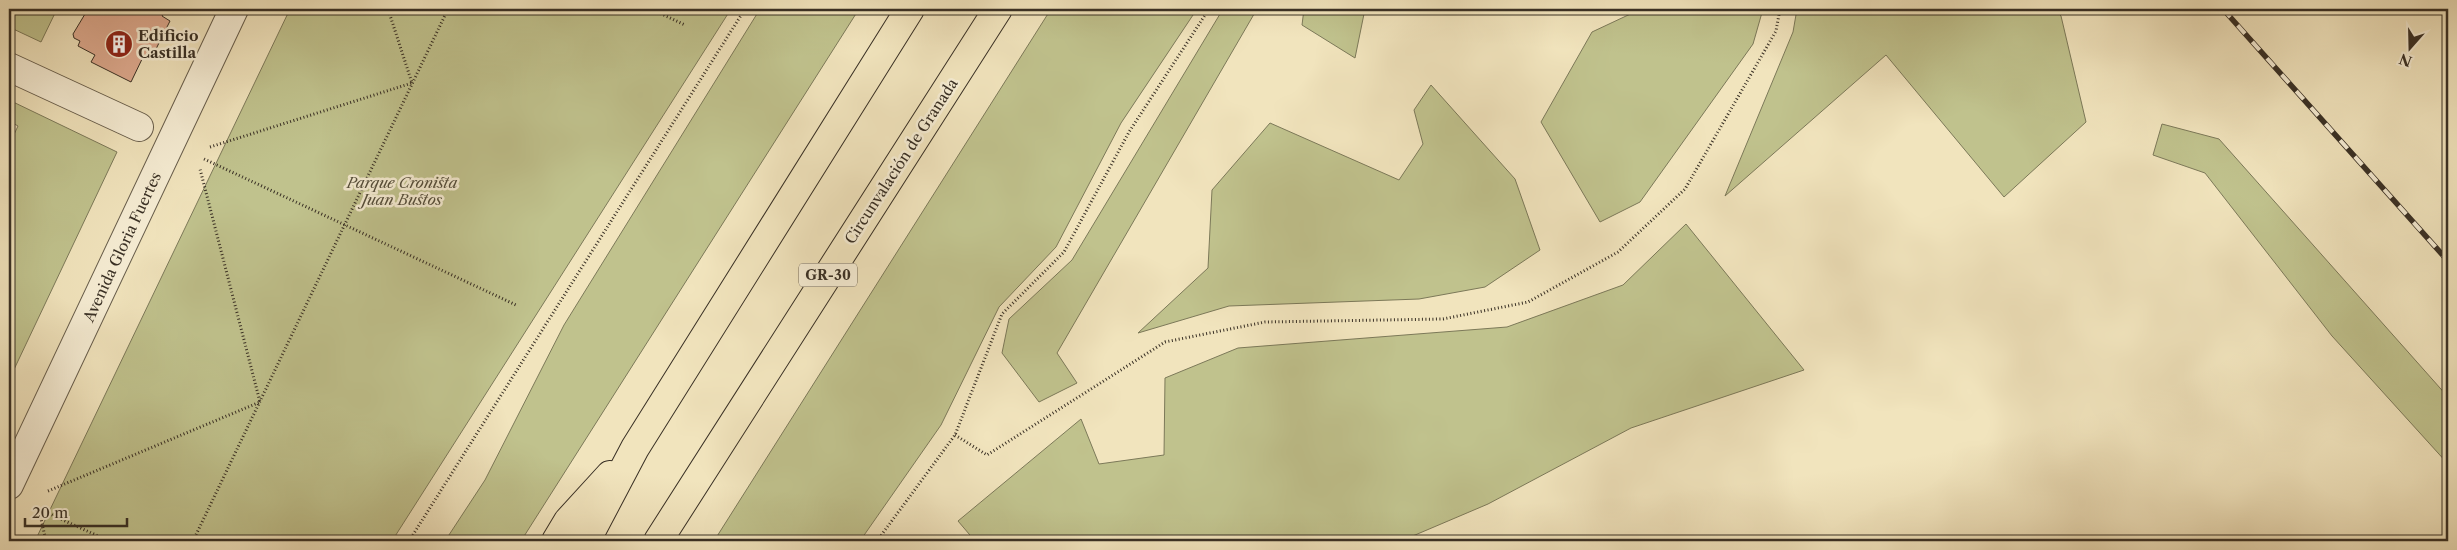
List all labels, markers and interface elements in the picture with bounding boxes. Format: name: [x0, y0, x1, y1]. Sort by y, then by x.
north arrow: [2384, 22, 2434, 72]
place label: Edificio Castilla: [138, 26, 198, 62]
building icon: Edificio Castilla: [104, 29, 134, 59]
text: N: [2397, 50, 2414, 71]
street label: Circunvalación de Granada: [840, 75, 962, 247]
street label: Avenida Gloria Fuertes: [78, 169, 165, 326]
park label: Parque Cronista Juan Bustos: [346, 173, 457, 209]
road number: GR-30: [799, 264, 857, 286]
scale bar: [25, 495, 128, 527]
text: 20 m: [32, 503, 68, 522]

